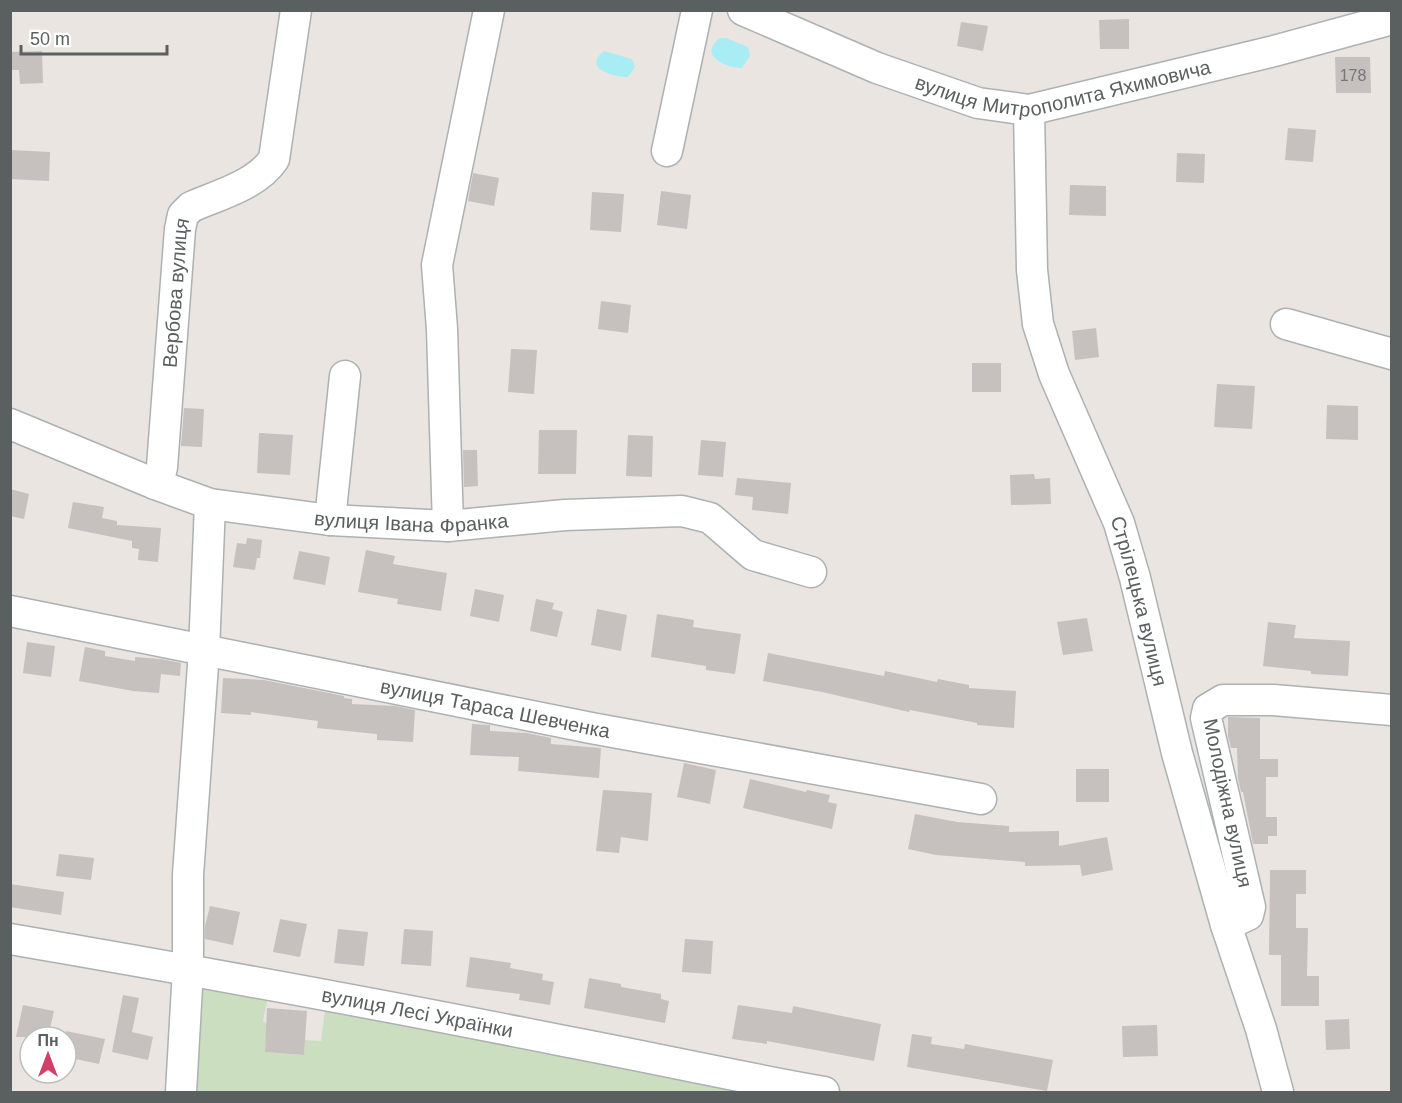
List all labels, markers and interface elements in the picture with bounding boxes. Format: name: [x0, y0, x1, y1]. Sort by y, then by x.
scale bar: [21, 18, 166, 56]
text: 50 m: [30, 29, 70, 49]
street label: вулиця Митрополита Яхимовича: [912, 55, 1214, 121]
house number: 178: [1340, 67, 1366, 84]
street label: Вербова вулиця: [159, 216, 193, 369]
street label: вулиця Івана Франка: [313, 507, 510, 537]
street label: Стрілецька вулиця: [1107, 513, 1172, 688]
street label: вулиця Тараса Шевченка: [378, 675, 613, 742]
street label: Молодіжна вулиця: [1199, 716, 1257, 890]
street label: вулиця Лесі Українки: [320, 984, 515, 1042]
north arrow: [18, 1025, 78, 1085]
text: Пн: [37, 1032, 59, 1049]

